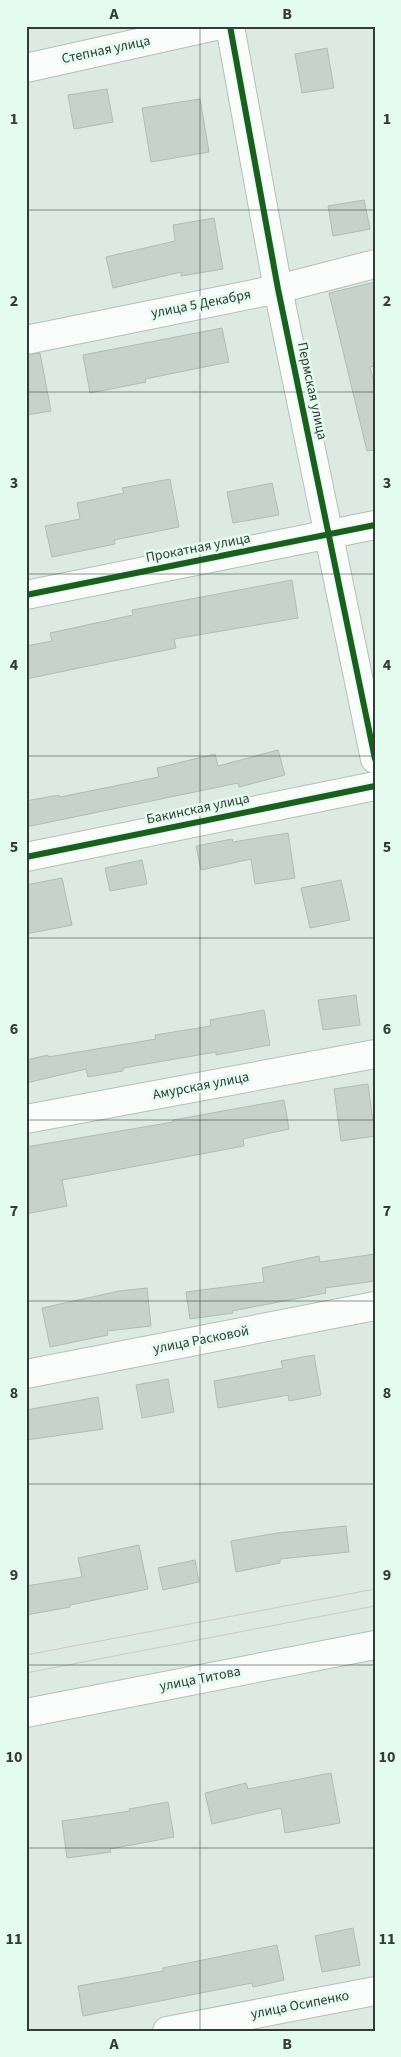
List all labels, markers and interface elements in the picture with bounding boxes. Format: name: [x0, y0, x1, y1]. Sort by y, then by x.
text: A: [108, 3, 119, 25]
text: B: [282, 3, 292, 25]
street label: Степная улица: [60, 31, 152, 69]
text: 1: [10, 108, 18, 130]
text: 1: [383, 108, 391, 130]
street label: улица 5 Декабря: [149, 284, 253, 324]
text: 2: [10, 290, 18, 312]
text: 2: [383, 290, 391, 312]
street label: Пермская улица: [292, 340, 332, 442]
text: 3: [10, 472, 18, 494]
text: 3: [383, 472, 391, 494]
street label: Прокатная улица: [144, 528, 252, 568]
text: 4: [10, 654, 19, 676]
text: 4: [383, 654, 392, 676]
street label: Бакинская улица: [145, 788, 251, 830]
text: 5: [10, 836, 18, 858]
text: 5: [383, 836, 391, 858]
text: 6: [10, 1018, 18, 1040]
text: 6: [383, 1018, 391, 1040]
street label: Амурская улица: [151, 1067, 251, 1105]
text: 7: [10, 1200, 18, 1222]
text: 7: [383, 1200, 391, 1222]
street label: улица Расковой: [151, 1321, 251, 1359]
text: 8: [10, 1382, 18, 1404]
text: 8: [383, 1382, 391, 1404]
text: 9: [10, 1564, 18, 1586]
text: 9: [383, 1564, 391, 1586]
street label: улица Титова: [158, 1661, 242, 1697]
text: 10: [6, 1746, 22, 1768]
text: 10: [379, 1746, 395, 1768]
text: 11: [6, 1928, 22, 1950]
text: 11: [379, 1928, 395, 1950]
street label: улица Осипенко: [249, 1986, 351, 2024]
text: A: [108, 2033, 119, 2055]
text: B: [282, 2033, 292, 2055]

